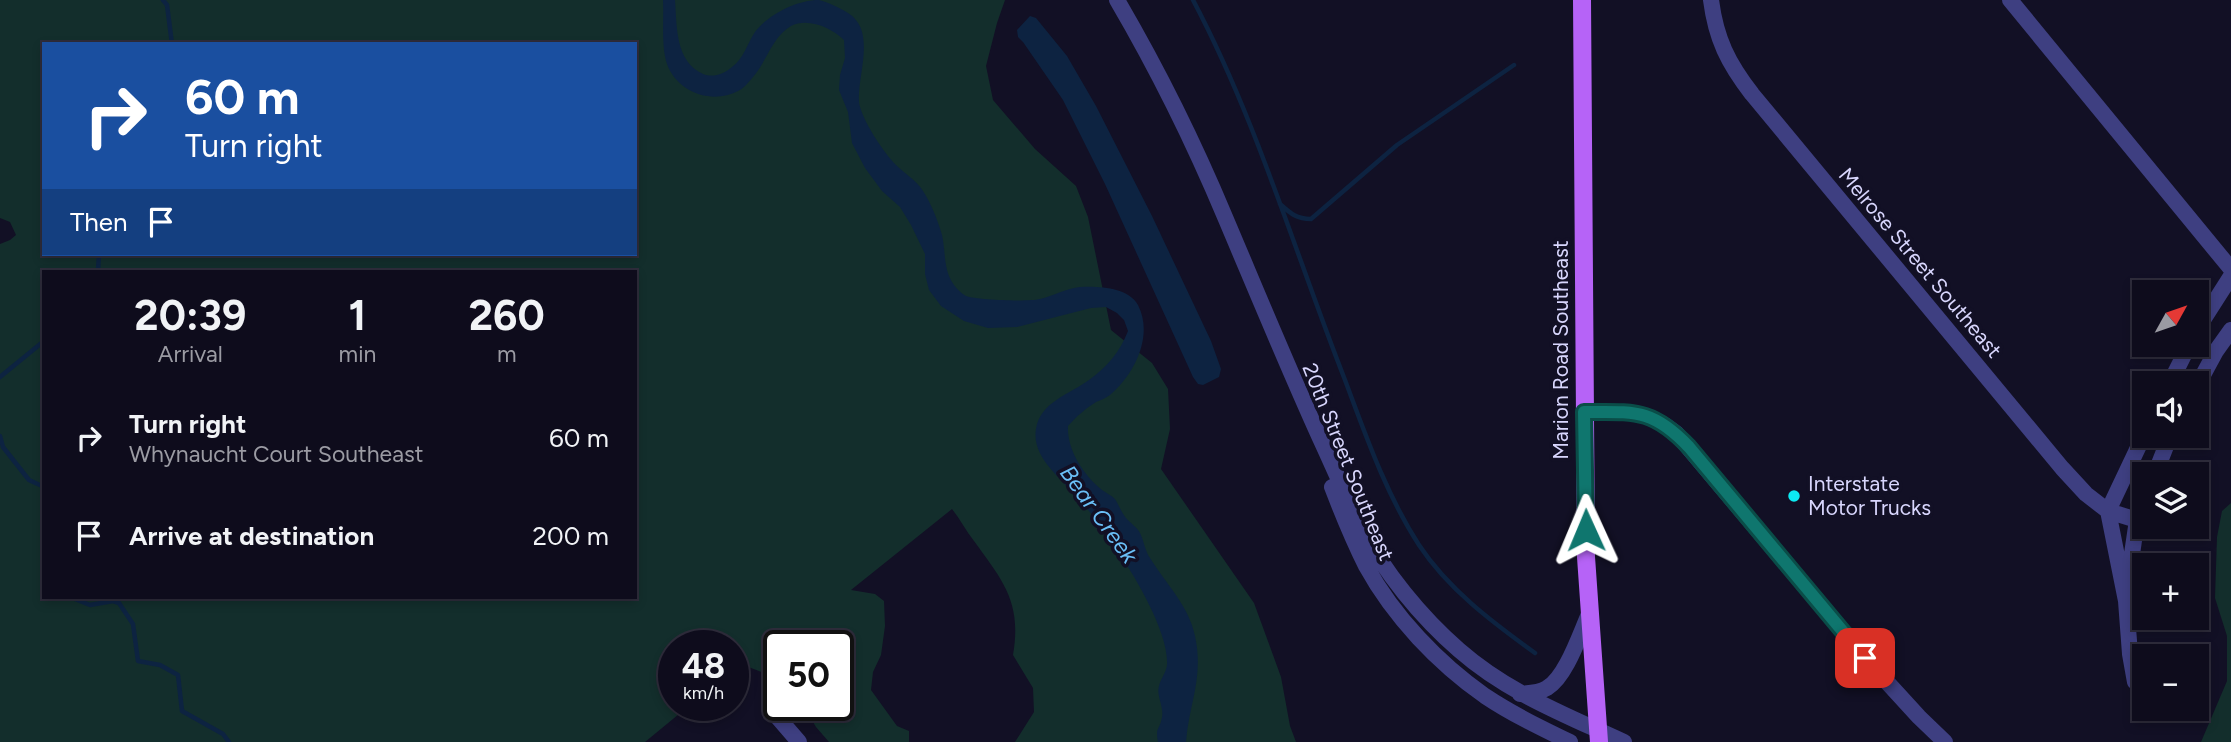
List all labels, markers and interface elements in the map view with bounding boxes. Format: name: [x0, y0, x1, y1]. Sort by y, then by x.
text: 60 m: [185, 67, 300, 126]
icon: right: [70, 70, 161, 161]
text: Turn right: [185, 127, 323, 165]
street label: Melrose Street Southeast: [1834, 163, 2007, 363]
icon: arrive: [142, 203, 180, 241]
text: Then: [70, 206, 128, 238]
street label: Marion Road Southeast: [1548, 240, 1573, 460]
north arrow: [2132, 280, 2208, 357]
map controls: [2132, 280, 2209, 721]
text: 20:39: [134, 290, 246, 341]
text: 1: [349, 290, 366, 341]
text: 260: [469, 290, 545, 341]
text: Arrival: [158, 340, 223, 368]
text: min: [339, 340, 376, 368]
text: m: [497, 340, 516, 368]
street label: 20th Street Southeast: [1297, 360, 1399, 564]
button: sound: [2132, 371, 2209, 448]
text: Turn right: [129, 408, 246, 440]
icon: right: [70, 419, 108, 457]
text: 60 m: [549, 422, 609, 454]
text: Whynaucht Court Southeast: [129, 440, 423, 468]
water label: Bear Creek: [1054, 459, 1144, 569]
button: layers: [2132, 462, 2209, 539]
place label: Interstate Motor Trucks: [1808, 471, 1931, 520]
marker: Interstate Motor Trucks: [1786, 488, 1802, 504]
position arrow: [1549, 493, 1623, 567]
icon: arrive: [70, 517, 108, 555]
text: Arrive at destination: [129, 520, 374, 552]
text: 200 m: [533, 520, 609, 552]
button: +: [2132, 553, 2209, 630]
pin: [1835, 628, 1895, 688]
speed limit sign: 50: [763, 630, 854, 721]
icon: arrive: [1846, 639, 1884, 677]
button: −: [2132, 644, 2209, 721]
text: 48: [682, 645, 725, 687]
text: km/h: [683, 682, 724, 704]

